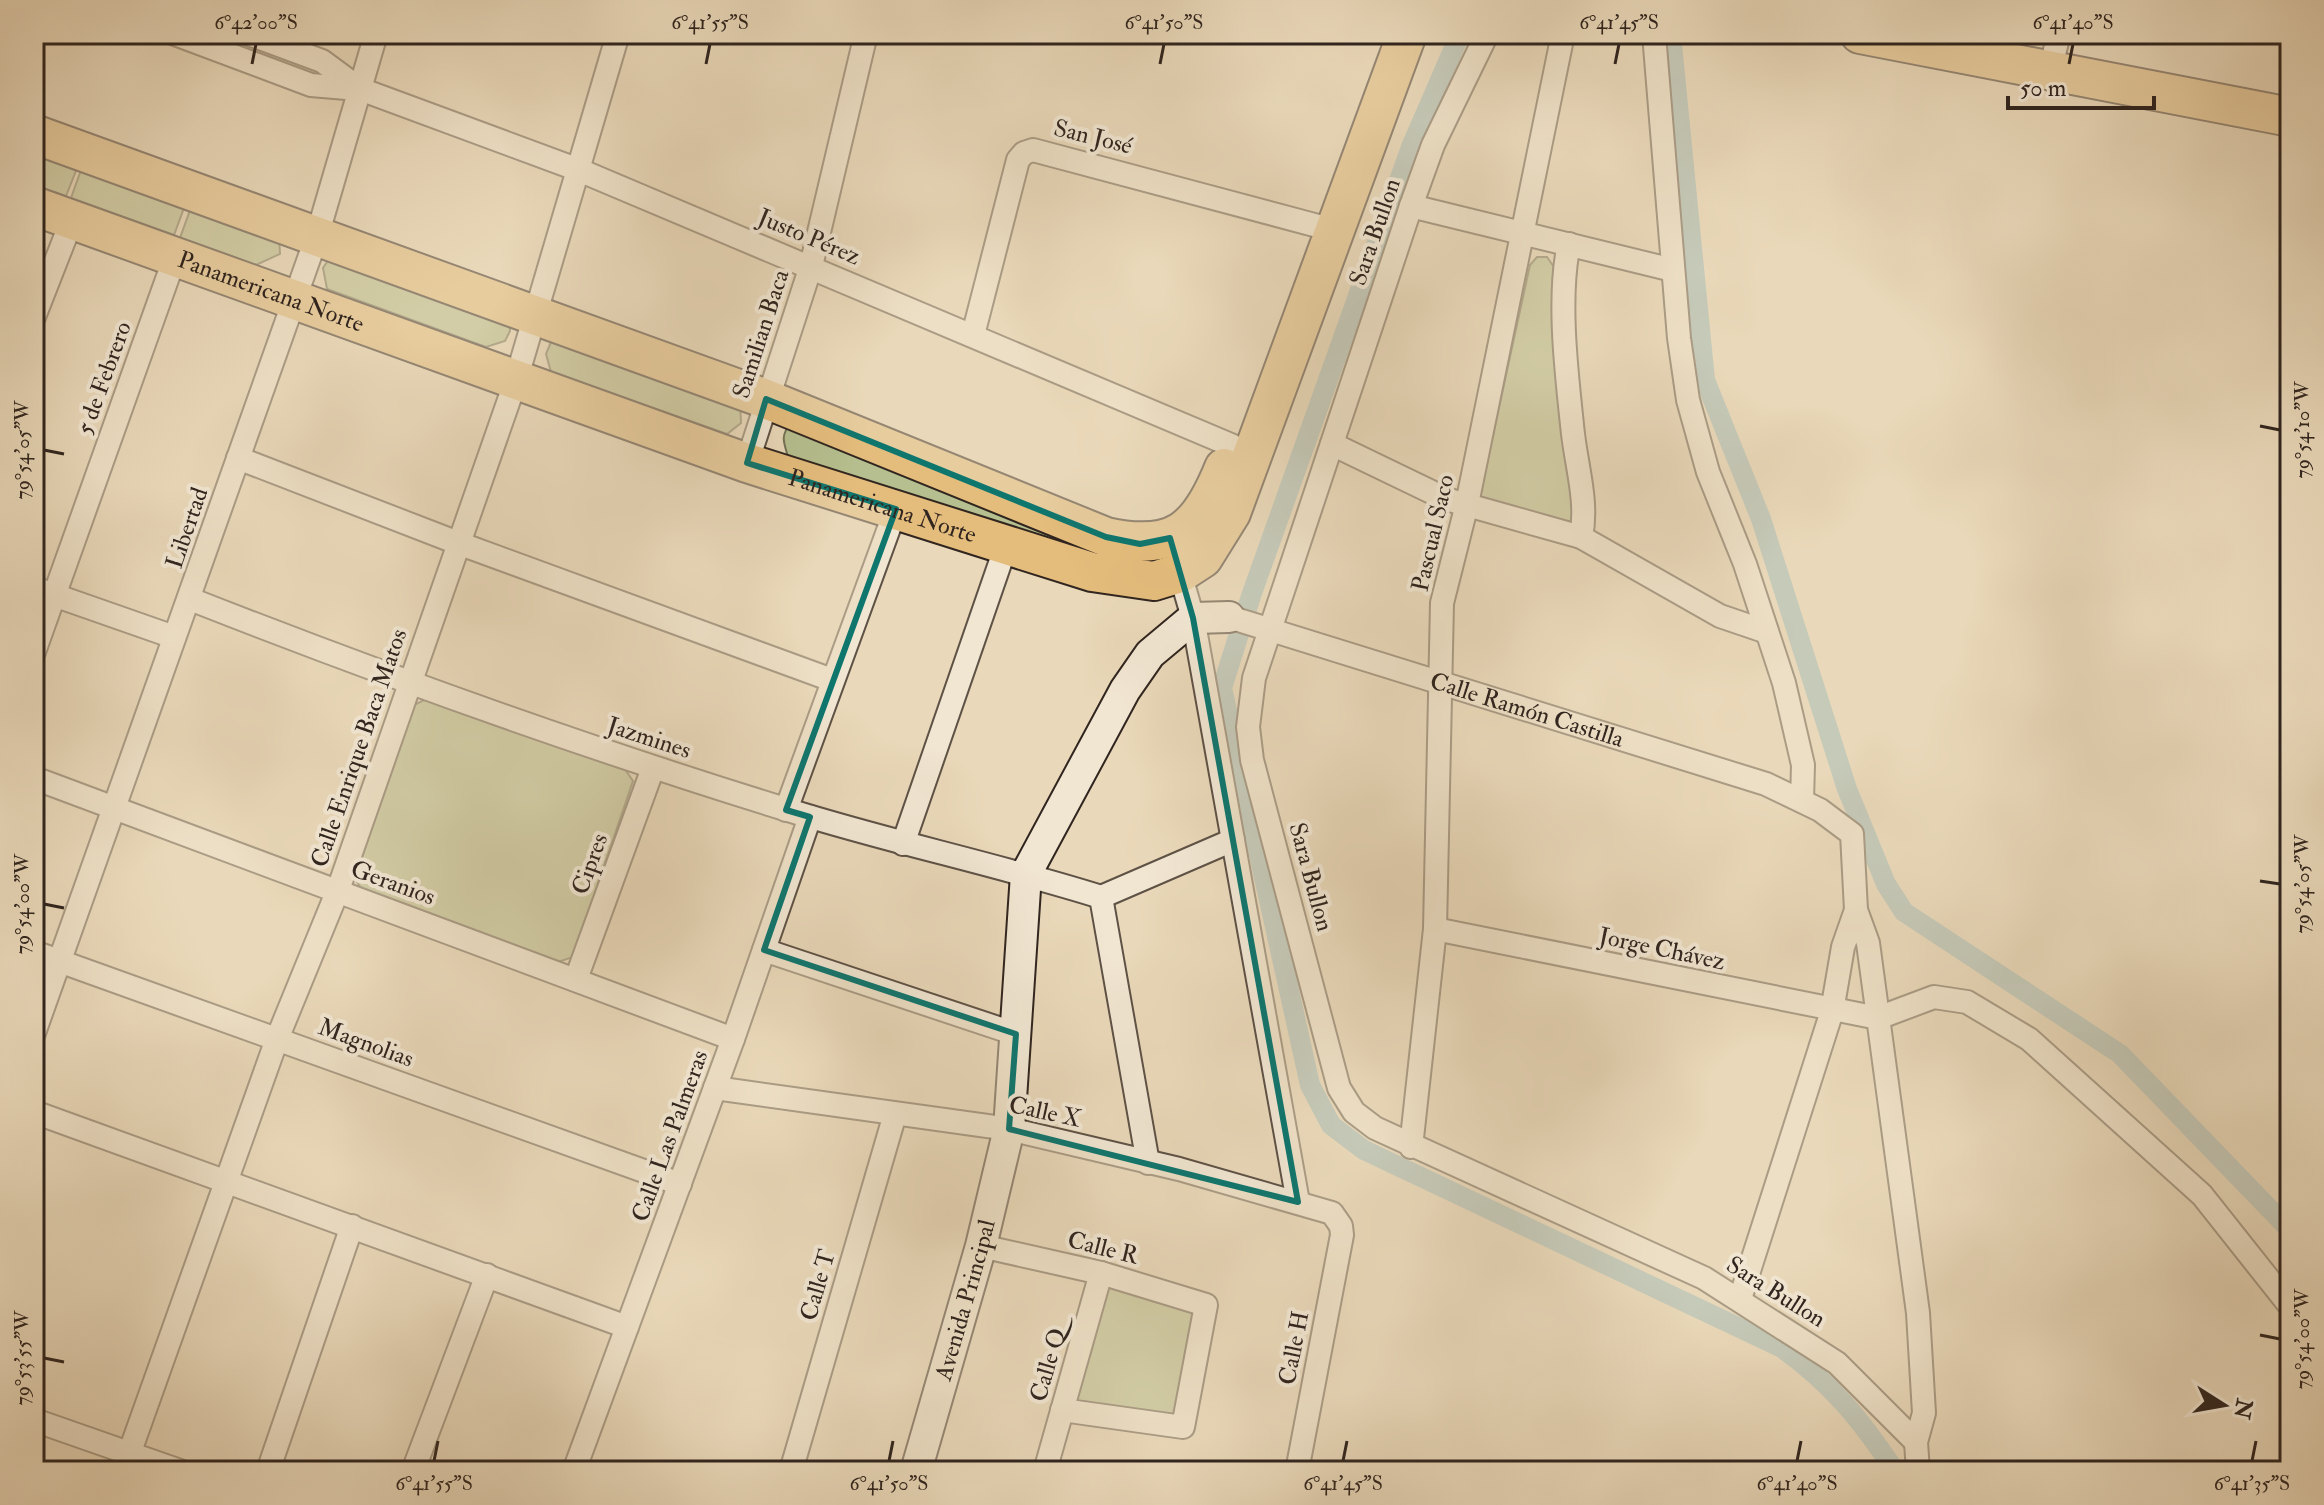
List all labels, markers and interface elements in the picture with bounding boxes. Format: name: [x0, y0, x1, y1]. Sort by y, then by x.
text: 6°42'00"S: [214, 10, 298, 35]
text: 6°41'55"S: [671, 10, 749, 35]
text: 6°41'50"S: [1125, 10, 1203, 35]
text: 6°41'45"S: [1579, 10, 1659, 35]
text: 6°41'40"S: [2032, 10, 2114, 35]
scale bar: [2008, 60, 2154, 110]
text: 50 m: [2020, 73, 2067, 104]
street label: San José: [1051, 112, 1136, 162]
street label: Sara Bullon: [1342, 174, 1408, 290]
street label: Justo Pérez: [752, 201, 865, 273]
street label: Panamericana Norte: [174, 244, 368, 339]
street label: Samilian Baca: [726, 265, 797, 402]
street label: 5 de Febrero: [69, 317, 139, 439]
text: 79°54'10"W: [2290, 381, 2315, 479]
text: 79°54'05"W: [10, 400, 35, 499]
street label: Panamericana Norte: [785, 462, 980, 550]
street label: Pascual Saco: [1405, 471, 1461, 595]
street label: Libertad: [159, 483, 215, 573]
street label: Calle Enrique Baca Matos: [304, 625, 414, 871]
street label: Calle Ramón Castilla: [1426, 665, 1629, 755]
street label: Jazmines: [602, 710, 695, 766]
street label: Sara Bullon: [1282, 819, 1340, 935]
street label: Cipres: [565, 829, 615, 899]
text: 79°54'05"W: [2290, 834, 2315, 933]
text: 79°54'00"W: [10, 853, 35, 954]
street label: Geranios: [347, 853, 439, 913]
street label: Jorge Chávez: [1595, 920, 1728, 978]
street label: Magnolias: [314, 1011, 418, 1075]
street label: Calle Las Palmeras: [625, 1046, 715, 1226]
street label: Calle X: [1006, 1089, 1084, 1135]
street label: Avenida Principal: [927, 1216, 1002, 1385]
street label: Calle R: [1064, 1224, 1142, 1272]
street label: Calle T: [793, 1246, 843, 1324]
street label: Sara Bullon: [1721, 1249, 1831, 1335]
text: 79°54'00"W: [2290, 1288, 2315, 1389]
street label: Calle H: [1272, 1309, 1316, 1387]
text: 79°53'55"W: [10, 1310, 35, 1405]
street label: Calle Q: [1023, 1310, 1078, 1405]
north arrow: [2184, 1365, 2264, 1445]
text: N: [2227, 1395, 2258, 1421]
text: 6°41'55"S: [395, 1471, 473, 1496]
text: 6°41'50"S: [850, 1471, 928, 1496]
text: 6°41'45"S: [1303, 1471, 1383, 1496]
text: 6°41'40"S: [1756, 1471, 1838, 1496]
text: 6°41'35"S: [2214, 1471, 2290, 1496]

